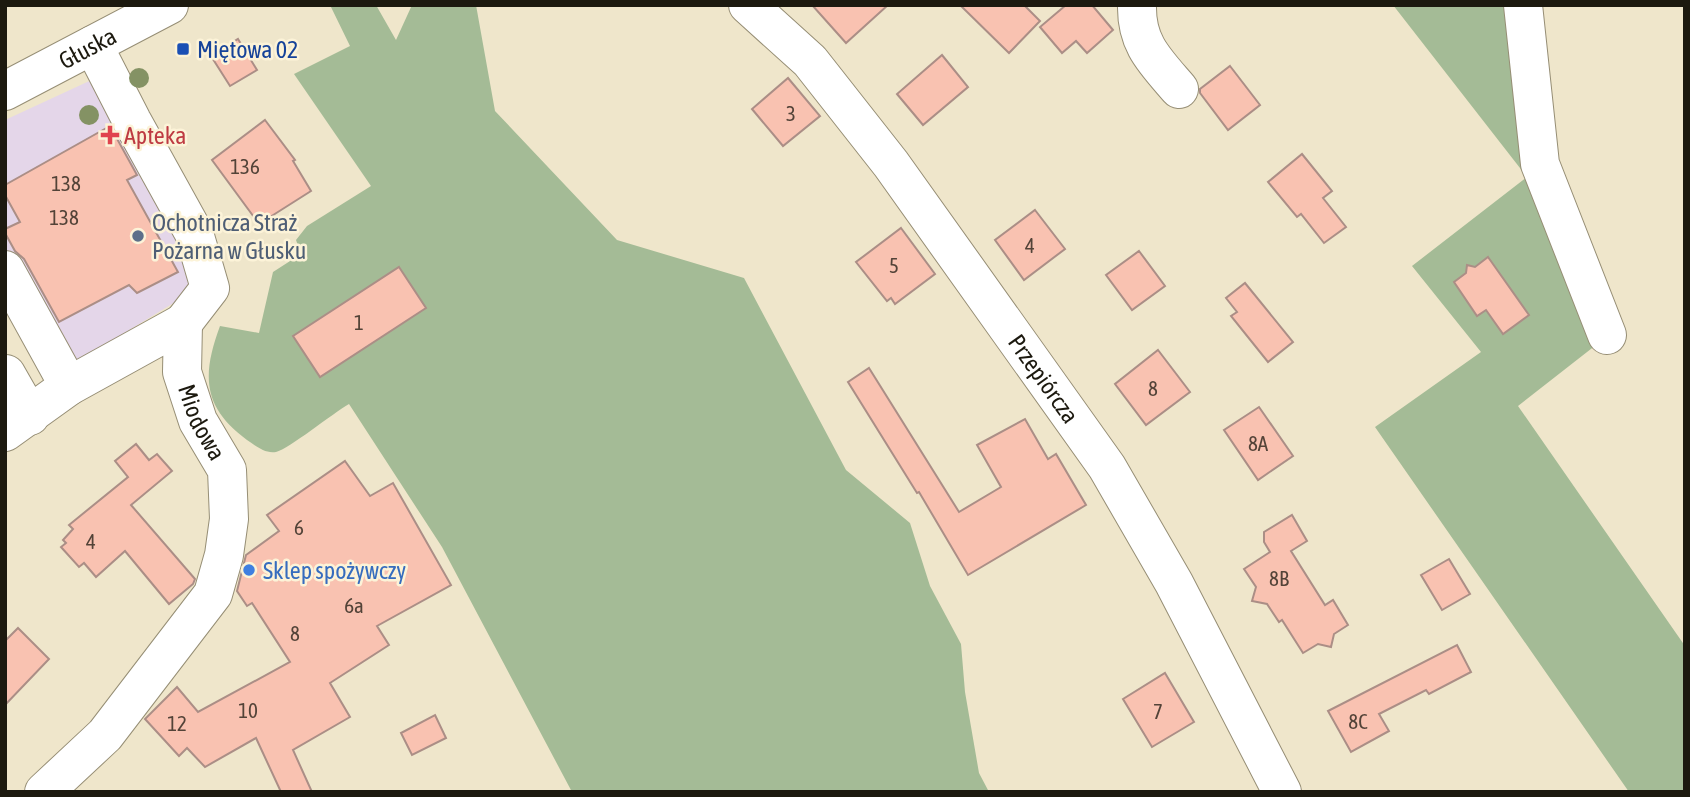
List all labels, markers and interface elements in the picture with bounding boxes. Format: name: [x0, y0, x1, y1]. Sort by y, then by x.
street label: Głuska: [54, 22, 121, 74]
place label: Miętowa 02: [197, 36, 298, 63]
marker: Miętowa 02: [175, 41, 191, 57]
house number: 3: [786, 101, 796, 125]
place label: Apteka: [124, 122, 186, 149]
marker: Apteka: [102, 127, 118, 143]
house number: 136: [230, 154, 260, 178]
house number: 138: [51, 171, 81, 195]
house number: 138: [49, 205, 79, 229]
place label: Ochotnicza Straż Pożarna w Głusku: [152, 209, 306, 264]
marker: Ochotnicza Straż Pożarna w Głusku: [130, 228, 146, 244]
house number: 4: [1025, 233, 1035, 257]
house number: 5: [889, 253, 899, 277]
house number: 1: [354, 310, 364, 334]
street label: Przepiórcza: [1003, 329, 1085, 428]
house number: 8: [1148, 376, 1158, 400]
street label: Miodowa: [173, 381, 231, 465]
house number: 8A: [1248, 431, 1269, 455]
house number: 6: [294, 515, 304, 539]
house number: 4: [86, 529, 96, 553]
place label: Sklep spożywczy: [263, 557, 406, 584]
marker: Sklep spożywczy: [241, 562, 257, 578]
house number: 8B: [1269, 566, 1289, 590]
house number: 6a: [344, 593, 364, 617]
house number: 8: [290, 621, 300, 645]
house number: 10: [238, 698, 258, 722]
house number: 7: [1153, 699, 1163, 723]
house number: 8C: [1348, 709, 1368, 733]
house number: 12: [167, 711, 187, 735]

